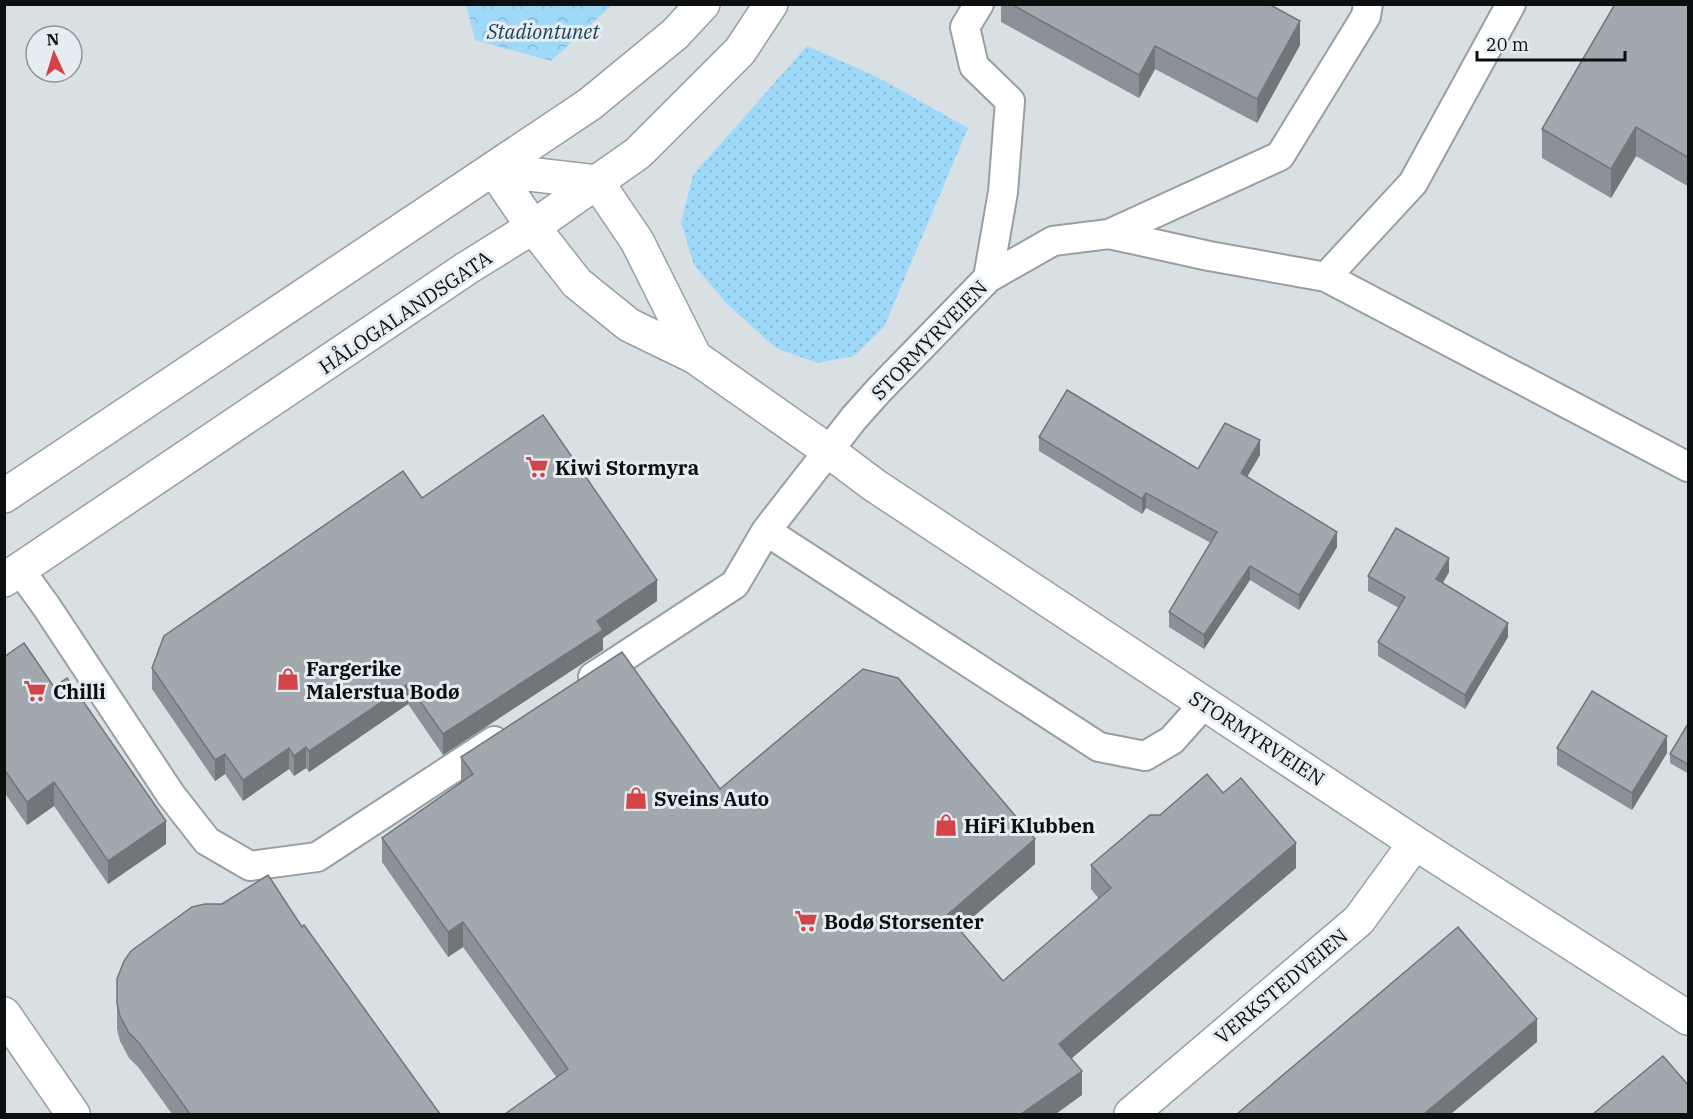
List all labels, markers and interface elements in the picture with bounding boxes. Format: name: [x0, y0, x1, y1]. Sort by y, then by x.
park label: Stadiontunet: [486, 18, 600, 45]
north arrow: [24, 24, 84, 84]
scale bar: [1477, 24, 1626, 62]
text: N: [46, 29, 60, 49]
text: 20 m: [1486, 33, 1529, 56]
street label: HÅLOGALANDSGATA: [313, 244, 497, 380]
street label: STORMYRVEIEN: [865, 274, 993, 406]
supermarket icon: Kiwi Stormyra: [524, 454, 550, 480]
place label: Kiwi Stormyra: [555, 454, 699, 481]
place label: Fargerike Malerstua Bodø: [306, 655, 460, 705]
shop icon: Fargerike Malerstua Bodø: [275, 666, 301, 692]
supermarket icon: Chilli: [22, 678, 48, 704]
place label: Chilli: [53, 678, 106, 705]
street label: STORMYRVEIEN: [1184, 684, 1330, 792]
shop icon: Sveins Auto: [623, 785, 649, 811]
place label: Sveins Auto: [654, 785, 769, 812]
shop icon: HiFi Klubben: [933, 812, 959, 838]
place label: HiFi Klubben: [964, 812, 1095, 839]
supermarket icon: Bodø Storsenter: [793, 908, 819, 934]
place label: Bodø Storsenter: [824, 908, 984, 935]
street label: VERKSTEDVEIEN: [1209, 922, 1353, 1050]

